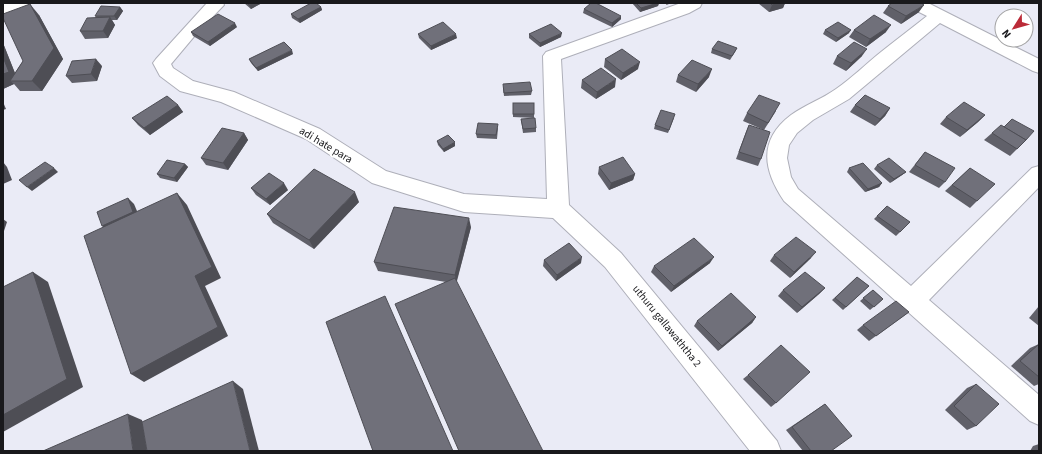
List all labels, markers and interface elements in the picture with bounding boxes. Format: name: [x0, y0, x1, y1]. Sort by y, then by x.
north arrow: [994, 8, 1034, 48]
text: N: [998, 26, 1015, 41]
street label: adi hate para: [297, 123, 355, 167]
street label: uthuru gallawaththa 2: [629, 282, 705, 370]

